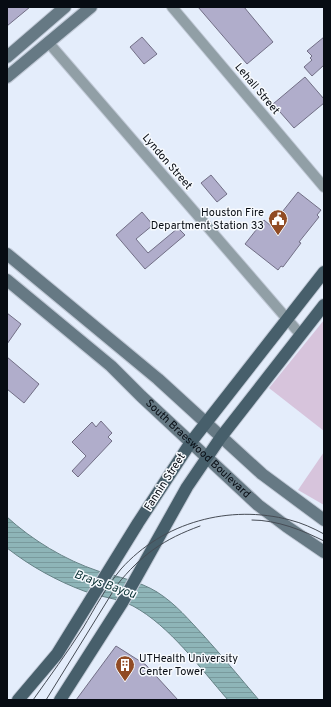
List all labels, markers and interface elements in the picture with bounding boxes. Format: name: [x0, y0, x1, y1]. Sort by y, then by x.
street label: Lehall Street: [231, 60, 283, 118]
street label: Lyndon Street: [139, 131, 195, 193]
place label: Houston Fire Department Station 33: [151, 206, 264, 233]
public building icon: Houston Fire Department Station 33: [267, 208, 289, 236]
street label: South Braeswood Boulevard: [142, 397, 253, 501]
street label: Fannin Street: [141, 451, 189, 513]
water label: Brays Bayou: [72, 567, 138, 603]
place label: UTHealth University Center Tower: [139, 652, 238, 679]
building icon: UTHealth University Center Tower: [114, 654, 136, 682]

